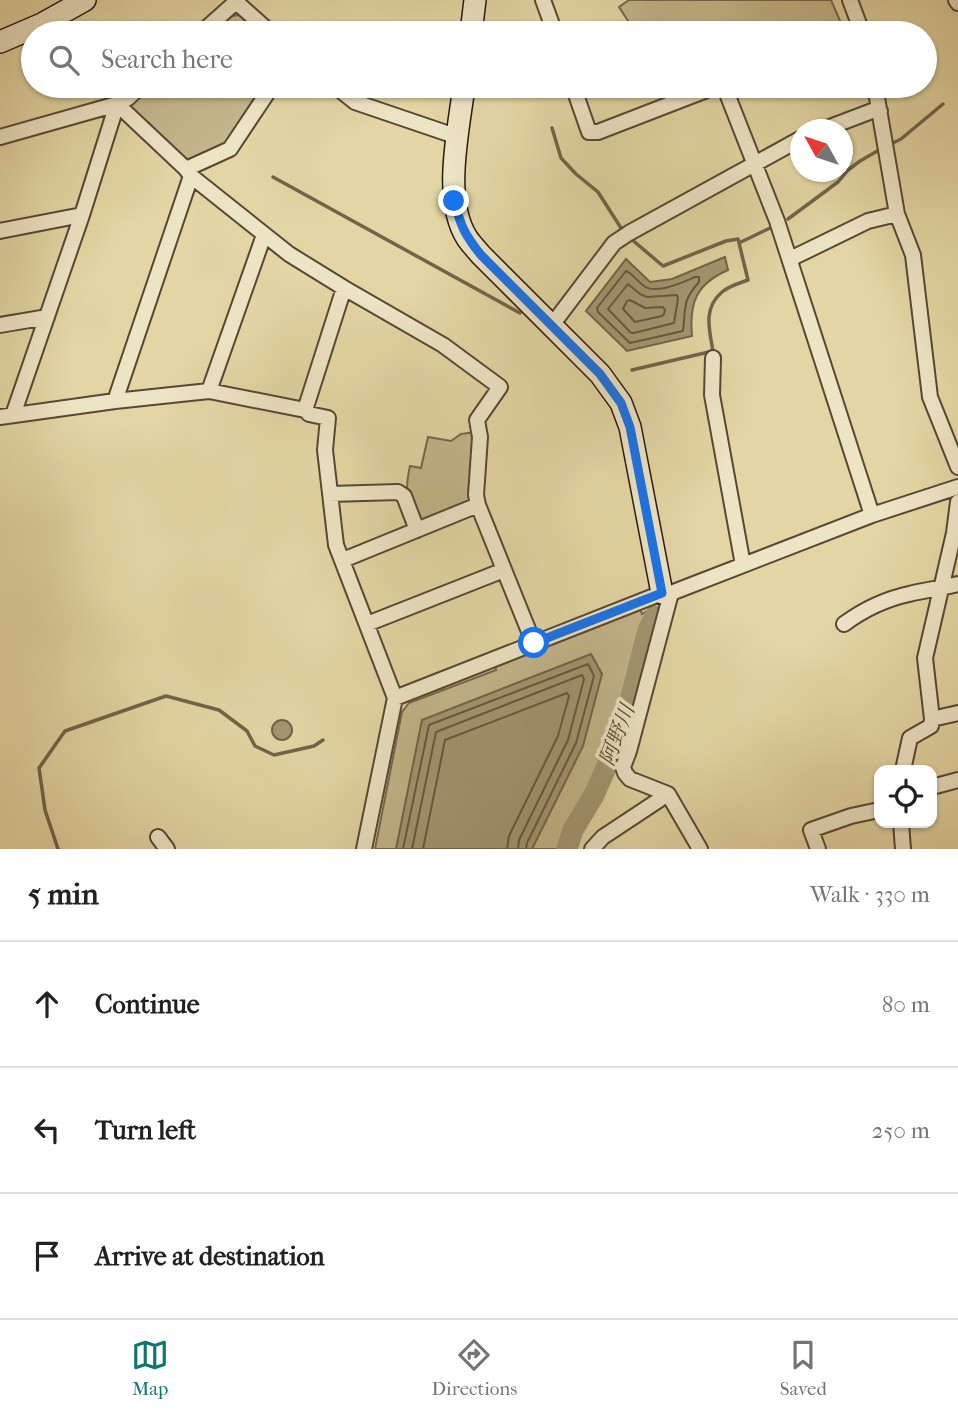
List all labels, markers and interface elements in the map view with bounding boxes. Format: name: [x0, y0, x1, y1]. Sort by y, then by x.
search box: [21, 21, 937, 98]
icon: search: [45, 41, 83, 79]
text: Search here: [101, 44, 233, 75]
north arrow: [790, 119, 853, 182]
route end: [438, 185, 469, 216]
route start: [518, 627, 549, 658]
water label: 阿野川: [595, 699, 640, 769]
map controls: [874, 765, 937, 828]
button: locate: [874, 765, 937, 828]
text: 5 min: [28, 877, 99, 912]
text: Walk · 330 m: [810, 881, 930, 908]
icon: ahead: [28, 985, 66, 1023]
text: Continue: [95, 989, 200, 1020]
text: 80 m: [882, 991, 930, 1018]
icon: left: [28, 1111, 66, 1149]
text: Turn left: [95, 1115, 196, 1146]
text: 250 m: [872, 1117, 930, 1144]
icon: arrive: [28, 1237, 66, 1275]
text: Arrive at destination: [95, 1241, 325, 1272]
tab: Map: [131, 1336, 169, 1400]
tab: Directions: [432, 1336, 517, 1400]
tab: Saved: [780, 1336, 827, 1400]

